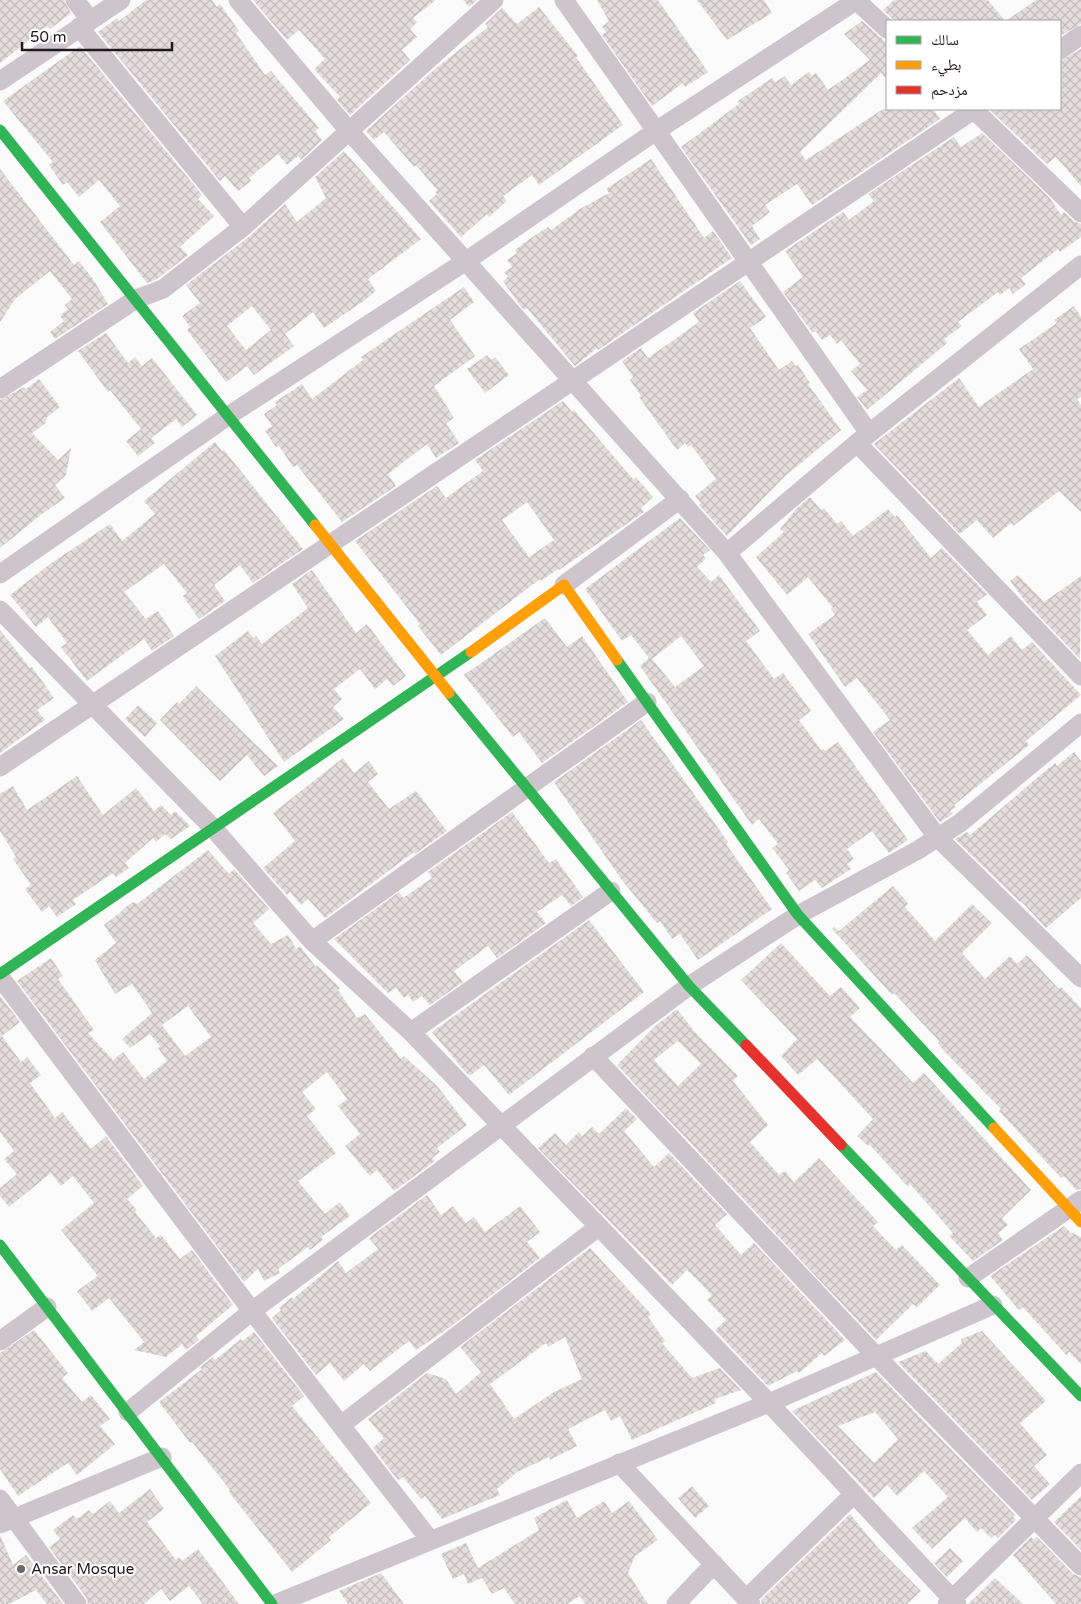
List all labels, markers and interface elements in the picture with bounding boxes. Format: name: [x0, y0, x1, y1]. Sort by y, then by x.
scale bar: [22, 20, 172, 52]
legend: [886, 20, 1061, 110]
text: 50 m: [30, 28, 67, 46]
text: سالك: [931, 31, 959, 49]
text: بطيء: [931, 56, 961, 77]
text: مزدحم: [931, 81, 968, 100]
place label: Ansar Mosque: [31, 1560, 134, 1578]
marker: Ansar Mosque: [15, 1563, 27, 1575]

